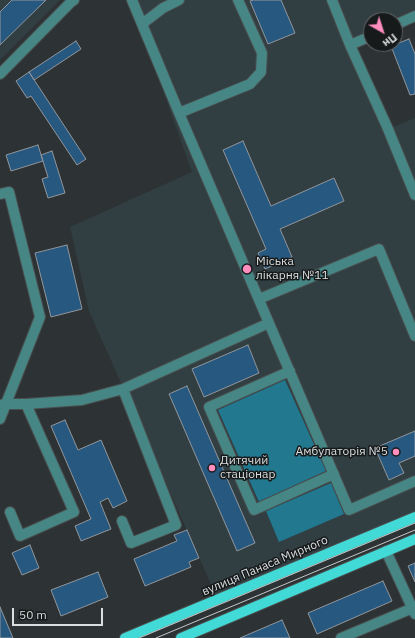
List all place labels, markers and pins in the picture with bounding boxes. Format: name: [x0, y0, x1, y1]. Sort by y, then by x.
place label: Міська лікарня №11: [256, 255, 329, 283]
marker: Міська лікарня №11: [241, 263, 253, 275]
place label: Амбулаторія №5: [296, 445, 388, 459]
marker: Амбулаторія №5: [391, 447, 401, 457]
place label: Дитячий стаціонар: [220, 454, 275, 482]
marker: Дитячий стаціонар: [207, 463, 217, 473]

